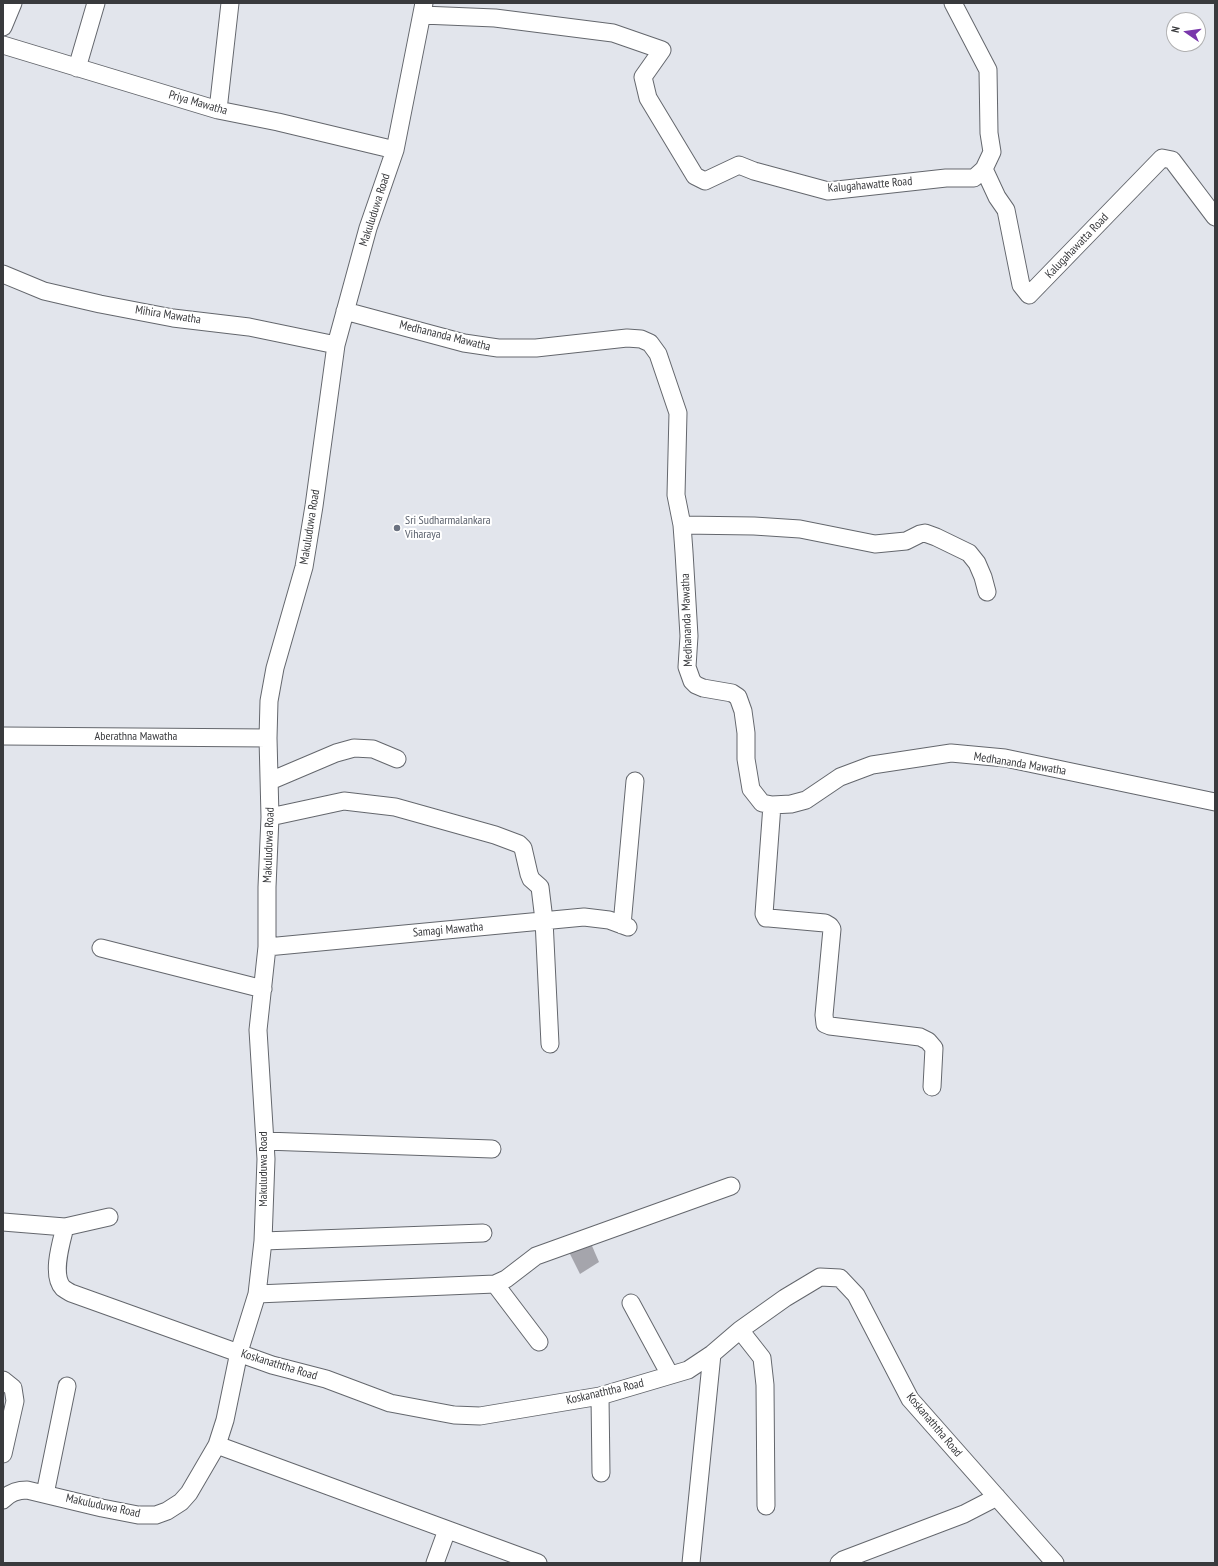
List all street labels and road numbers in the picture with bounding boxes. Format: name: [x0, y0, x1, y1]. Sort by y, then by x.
street label: Priya Mawatha: [167, 88, 229, 118]
street label: Makuluduwa Road: [356, 172, 394, 248]
street label: Kalugahawatte Road: [827, 174, 913, 196]
street label: Kalugahawatta Road: [1042, 210, 1112, 282]
street label: Mihira Mawatha: [134, 303, 202, 327]
street label: Medhananda Mawatha: [398, 318, 492, 354]
street label: Makuluduwa Road: [297, 489, 323, 565]
street label: Medhananda Mawatha: [678, 573, 696, 667]
street label: Aberathna Mawatha: [95, 730, 177, 744]
street label: Medhananda Mawatha: [973, 750, 1067, 778]
street label: Makuluduwa Road: [260, 807, 278, 883]
street label: Samagi Mawatha: [412, 920, 484, 940]
street label: Makuluduwa Road: [257, 1131, 271, 1207]
street label: Koskanaththa Road: [239, 1347, 319, 1383]
street label: Koskanaththa Road: [565, 1376, 645, 1408]
street label: Koskanaththa Road: [903, 1390, 965, 1460]
street label: Makuluduwa Road: [65, 1491, 141, 1521]

